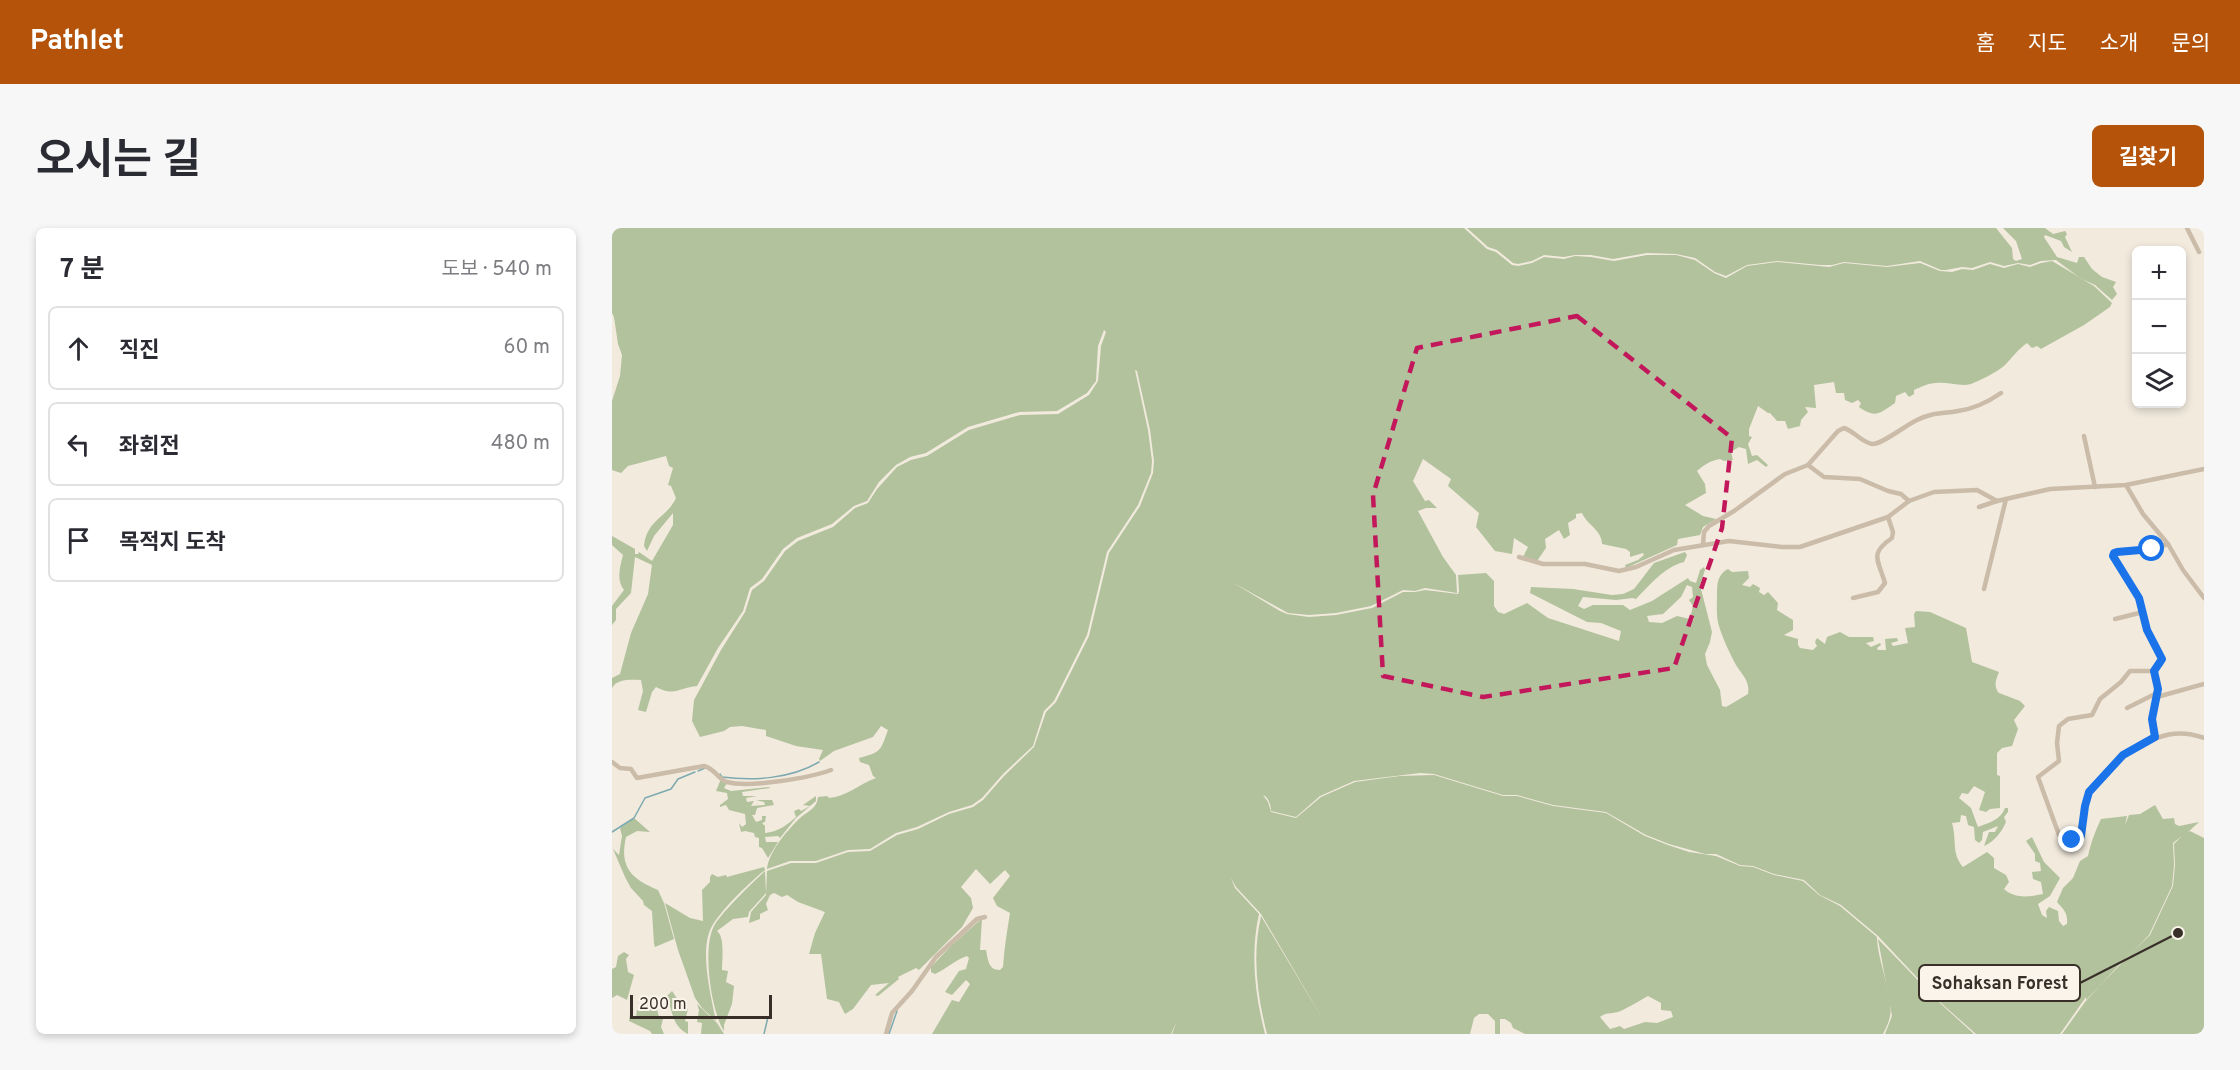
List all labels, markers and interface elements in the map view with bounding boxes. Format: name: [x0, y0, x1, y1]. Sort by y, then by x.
text: Pathlet: [30, 24, 124, 60]
text: 홈: [1976, 31, 1995, 58]
text: 지도: [2028, 31, 2067, 58]
text: 소개: [2100, 31, 2138, 58]
text: 문의: [2171, 31, 2210, 58]
button: 길찾기: [2092, 125, 2204, 187]
text: 오시는 길: [36, 136, 201, 189]
map controls: [2132, 246, 2186, 408]
button: +: [2132, 246, 2186, 300]
text: 7 분: [60, 254, 104, 287]
text: 도보 · 540 m: [442, 257, 552, 283]
button: −: [2132, 300, 2186, 354]
icon: ahead: [62, 332, 95, 365]
text: 60 m: [504, 335, 550, 361]
text: 직진: [119, 338, 159, 365]
button: layers: [2132, 354, 2186, 408]
icon: left: [62, 428, 95, 461]
text: 480 m: [491, 431, 550, 457]
text: 좌회전: [119, 434, 180, 461]
icon: arrive: [62, 524, 95, 557]
text: 목적지 도착: [119, 530, 226, 557]
route start: [2138, 535, 2164, 561]
route end: [2058, 826, 2084, 852]
callout: Sohaksan Forest: [1919, 965, 2080, 1001]
text: Sohaksan Forest: [1932, 973, 2068, 996]
scale bar: [630, 992, 772, 1020]
text: 200 m: [639, 995, 687, 1015]

